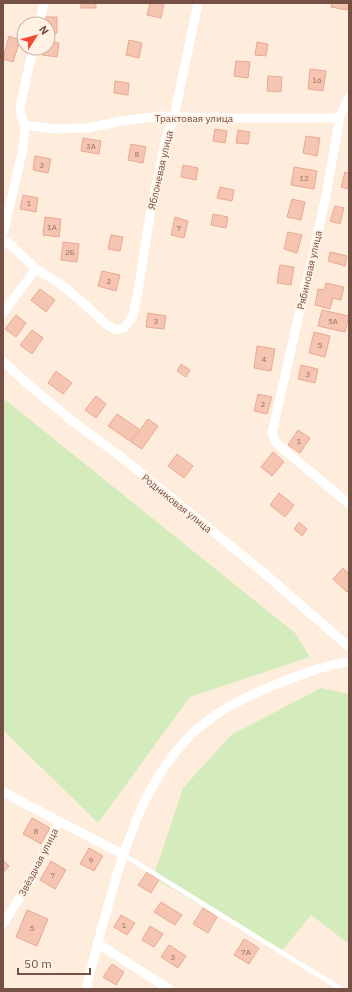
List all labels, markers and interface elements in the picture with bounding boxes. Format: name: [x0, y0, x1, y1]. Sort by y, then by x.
north arrow: [16, 16, 56, 56]
text: N: [36, 23, 52, 37]
house number: 16: [312, 75, 322, 85]
street label: Трактовая улица: [155, 112, 234, 125]
street label: Яблоневая улица: [145, 129, 176, 211]
house number: 3А: [86, 141, 96, 151]
house number: 8: [135, 149, 140, 159]
house number: 3: [40, 160, 45, 170]
house number: 12: [299, 173, 309, 183]
house number: 1: [27, 198, 32, 208]
house number: 1А: [47, 222, 57, 232]
house number: 7: [177, 223, 182, 233]
street label: Рябиновая улица: [294, 229, 325, 311]
house number: 2Б: [65, 247, 75, 257]
house number: 2: [107, 276, 112, 286]
house number: 3: [154, 316, 159, 326]
house number: 5А: [328, 316, 338, 326]
house number: 5: [318, 340, 323, 350]
house number: 4: [262, 354, 267, 364]
house number: 3: [306, 369, 311, 379]
house number: 2: [261, 399, 266, 409]
house number: 1: [297, 436, 302, 446]
street label: Родниковая улица: [139, 471, 215, 536]
street label: Звёздная улица: [16, 825, 61, 898]
house number: 8: [34, 826, 39, 836]
house number: 9: [89, 855, 94, 865]
house number: 7: [51, 870, 56, 880]
house number: 1: [122, 920, 127, 930]
house number: 5: [30, 923, 35, 933]
house number: 7А: [241, 947, 251, 957]
scale bar: [18, 950, 90, 976]
house number: 3: [171, 952, 176, 962]
text: 50 m: [24, 956, 52, 971]

